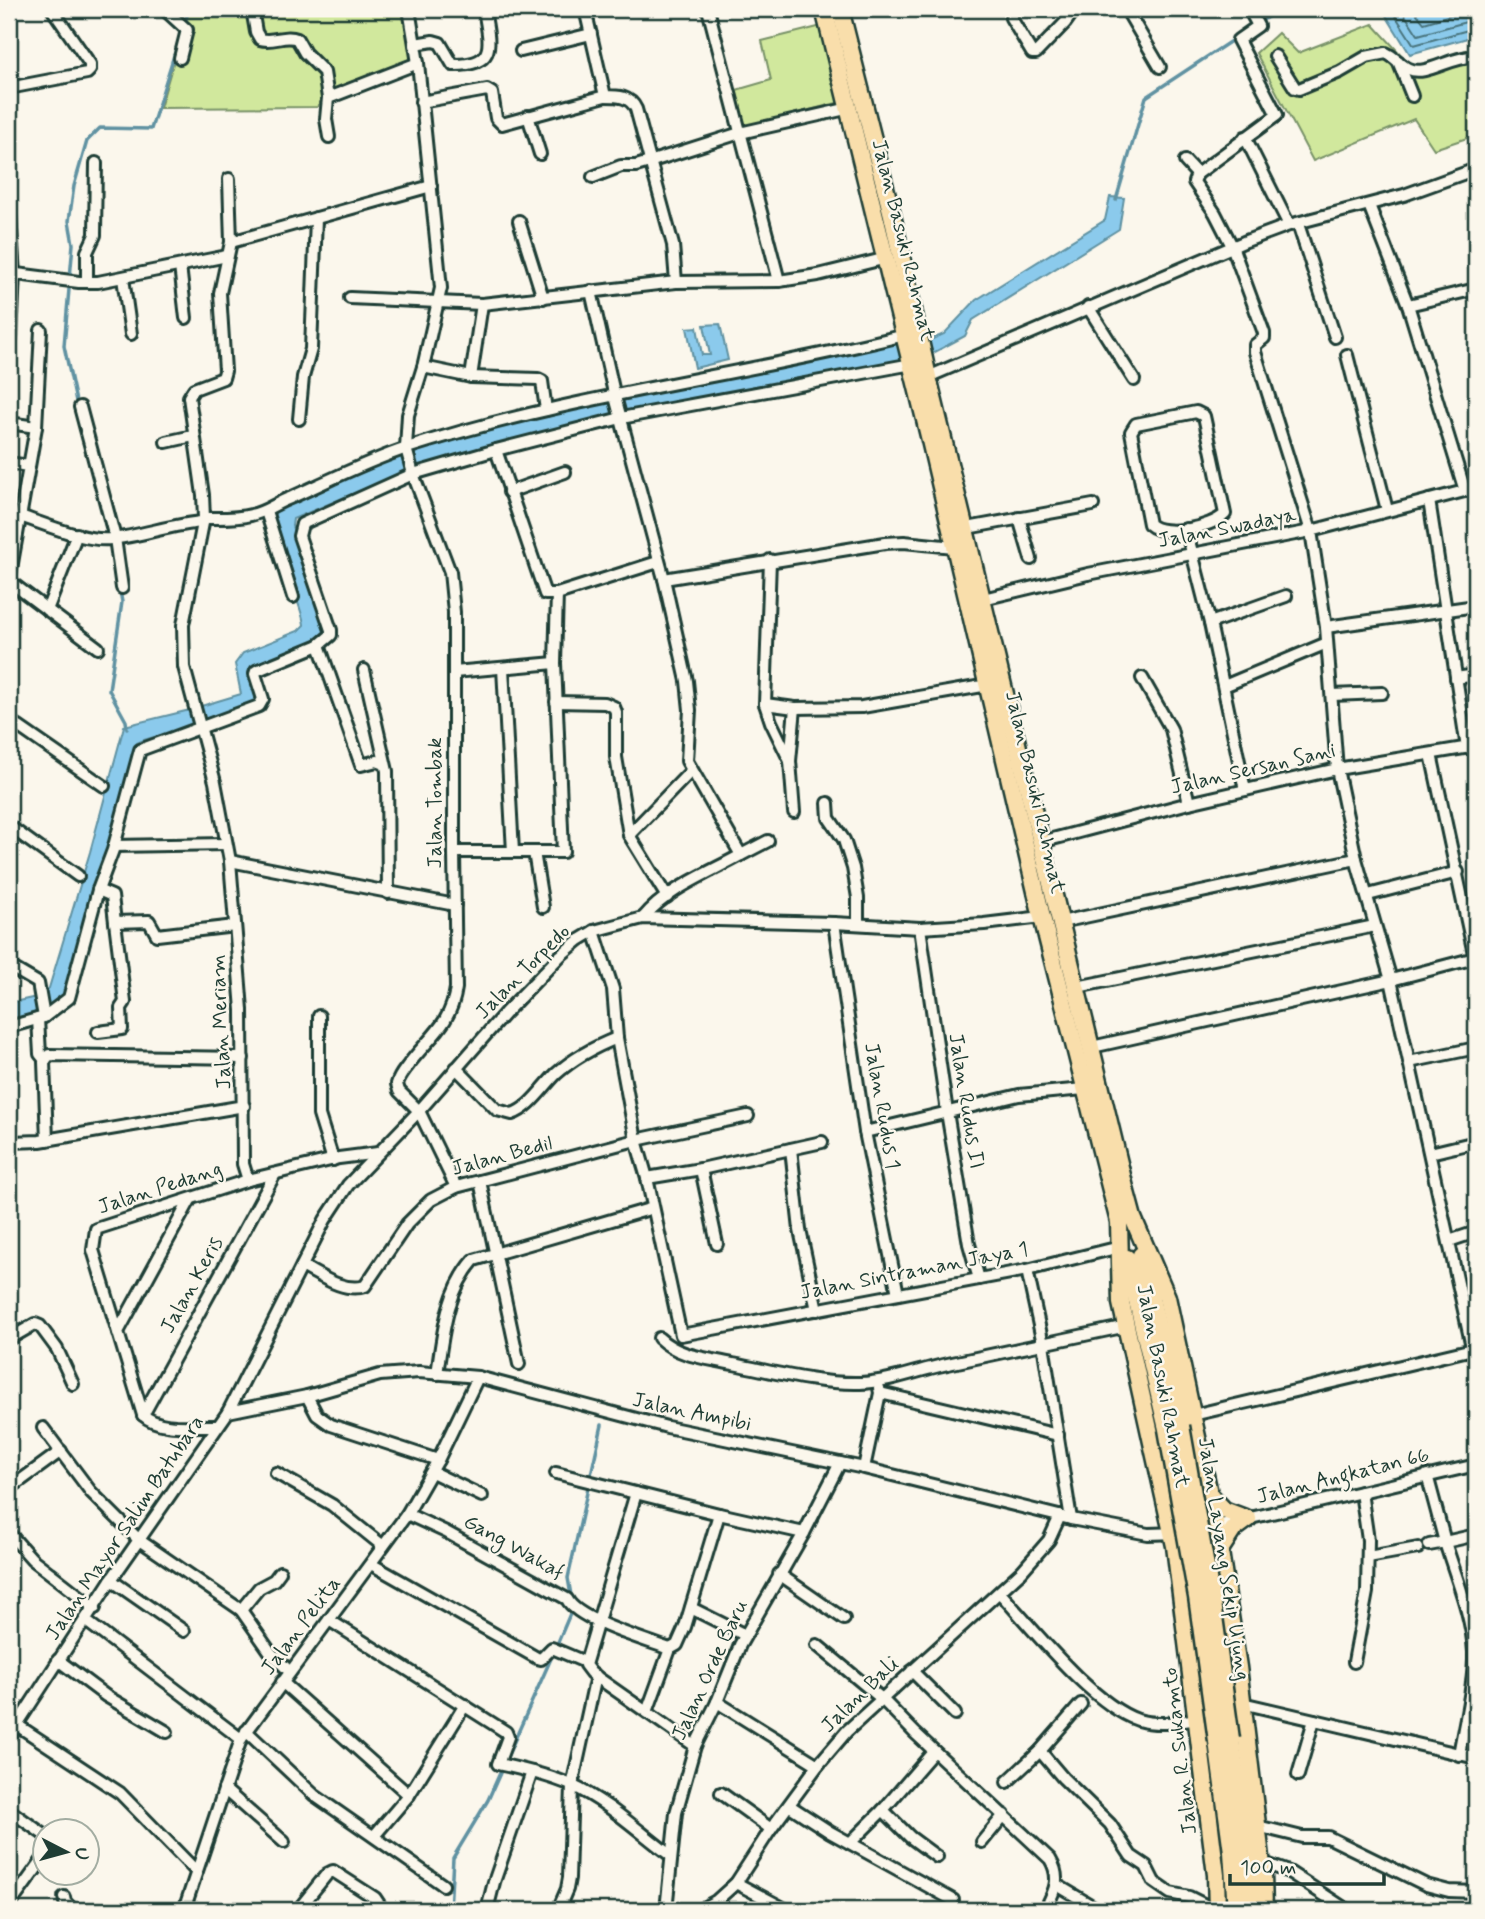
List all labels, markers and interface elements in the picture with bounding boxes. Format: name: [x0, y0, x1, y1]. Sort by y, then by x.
street label: Jalan Basuki Rahmat: [864, 136, 942, 344]
street label: Jalan Swadaya: [1155, 501, 1299, 555]
street label: Jalan Basuki Rahmat: [998, 688, 1072, 897]
street label: Jalan Sersan Sani: [1168, 736, 1338, 802]
street label: Jalan Tombak: [421, 737, 449, 869]
street label: Jalan Torpedo: [469, 918, 577, 1026]
street label: Jalan Meriam: [203, 954, 239, 1090]
street label: Jalan Rudus II: [941, 1031, 991, 1171]
street label: Jalan Rudus 1: [857, 1041, 907, 1171]
street label: Jalan Bedil: [449, 1129, 555, 1183]
street label: Jalan Pedang: [94, 1155, 226, 1221]
street label: Jalan Keris: [154, 1232, 230, 1338]
street label: Jalan Sintraman Jaya 1: [798, 1235, 1030, 1307]
street label: Jalan Basuki Rahmat: [1130, 1282, 1197, 1491]
street label: Jalan Ampibi: [630, 1386, 754, 1438]
street label: Jalan Mayor Salim Batubara: [39, 1410, 211, 1646]
street label: Jalan Layang Sekip Ujung: [1191, 1435, 1257, 1683]
street label: Jalan Angkatan 66: [1254, 1441, 1433, 1513]
street label: Gang Wakaf: [458, 1508, 570, 1587]
street label: Jalan Pelita: [255, 1571, 347, 1681]
street label: Jalan Orde Baru: [665, 1595, 755, 1745]
street label: Jalan Bali: [815, 1651, 905, 1739]
street label: Jalan R. Sukamto: [1156, 1666, 1204, 1836]
north arrow: [32, 1818, 102, 1888]
scale bar: [1230, 1842, 1384, 1886]
text: U: [68, 1846, 94, 1861]
text: 100 m: [1240, 1854, 1296, 1882]

